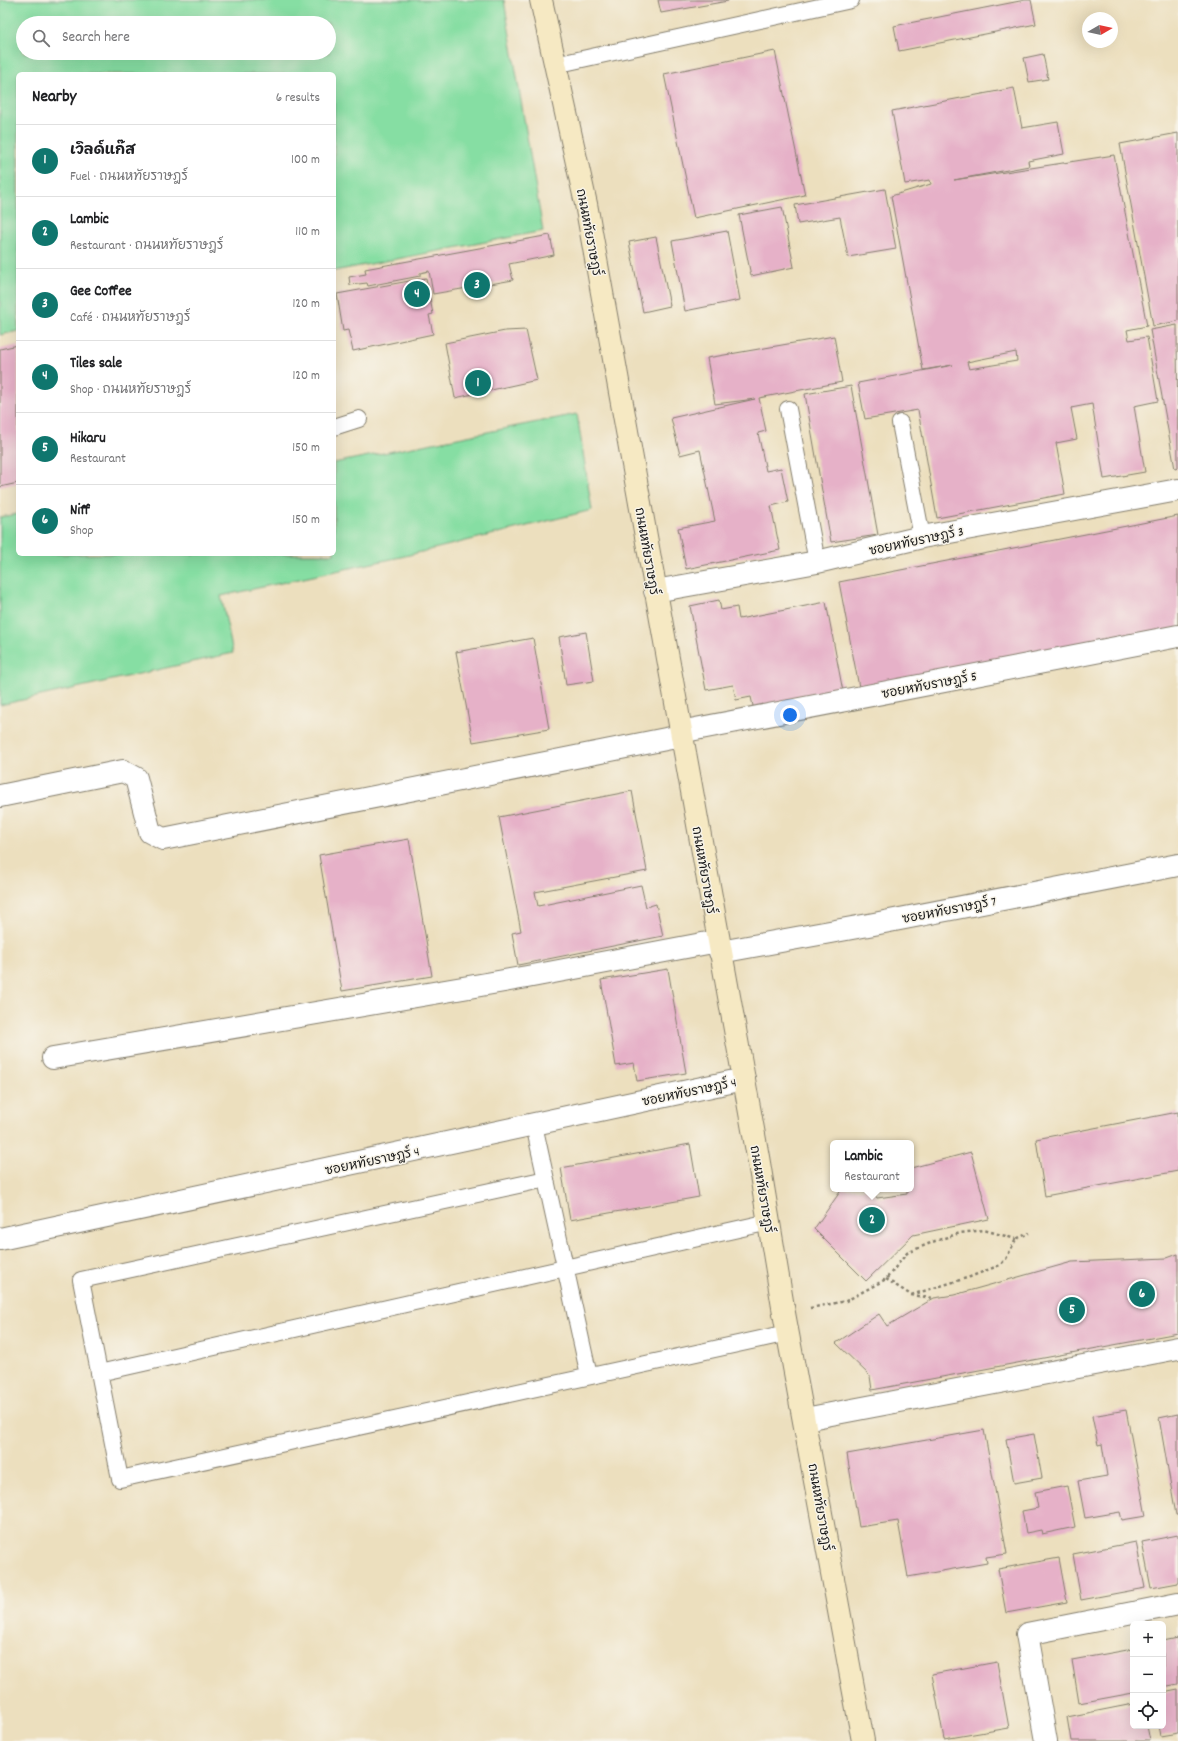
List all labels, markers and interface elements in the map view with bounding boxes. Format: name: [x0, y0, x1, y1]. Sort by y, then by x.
north arrow: [1082, 12, 1118, 48]
search box: [16, 16, 336, 60]
icon: search: [30, 27, 52, 49]
text: Search here: [62, 27, 130, 49]
text: Nearby: [32, 86, 76, 110]
text: 6 results: [276, 89, 320, 108]
text: เวิลด์แก๊ส: [70, 140, 135, 162]
text: 1: [44, 151, 46, 170]
text: 100 m: [291, 151, 320, 170]
text: Fuel · ถนนหทัยราษฎร์: [70, 168, 188, 187]
street label: ถนนหทัยราษฎร์: [570, 187, 607, 278]
text: Lambic: [70, 209, 109, 231]
text: 2: [42, 223, 48, 242]
text: 110 m: [295, 223, 320, 242]
text: Restaurant · ถนนหทัยราษฎร์: [70, 237, 223, 256]
pin: 3: [464, 270, 490, 300]
pin: 4: [404, 279, 430, 309]
text: Gee Coffee: [70, 281, 132, 303]
text: 3: [42, 295, 48, 314]
text: 120 m: [292, 295, 320, 314]
text: Café · ถนนหทัยราษฎร์: [70, 309, 190, 328]
text: Tiles sale: [70, 353, 122, 375]
text: 4: [42, 367, 48, 386]
text: 120 m: [292, 367, 320, 386]
pin: 1: [465, 368, 491, 398]
text: Shop · ถนนหทัยราษฎร์: [70, 381, 191, 400]
text: Hikaru: [70, 428, 106, 450]
text: 5: [42, 439, 48, 458]
text: 150 m: [292, 439, 320, 458]
text: Restaurant: [70, 450, 126, 469]
text: Niff: [70, 500, 90, 522]
street label: ถนนหทัยราษฎร์: [628, 506, 665, 597]
text: 6: [42, 511, 48, 530]
text: 150 m: [292, 511, 320, 530]
street label: ซอยหทัยราษฎร์ 3: [867, 521, 966, 562]
text: Shop: [70, 522, 93, 541]
street label: ซอยหทัยราษฎร์ 5: [880, 666, 979, 705]
your location: [780, 705, 800, 725]
street label: ถนนหทัยราษฎร์: [685, 825, 722, 916]
street label: ซอยหทัยราษฎร์ 7: [900, 891, 998, 930]
street label: ซอยหทัยราษฎร์ 4: [640, 1072, 738, 1113]
popup: [830, 1140, 914, 1192]
street label: ซอยหทัยราษฎร์ 4: [323, 1141, 421, 1182]
street label: ถนนหทัยราษฎร์: [743, 1144, 780, 1235]
text: Lambic: [844, 1146, 883, 1168]
text: Restaurant: [844, 1168, 900, 1187]
pin: 2: [859, 1205, 885, 1235]
pin: 6: [1129, 1279, 1155, 1309]
pin: 5: [1059, 1295, 1085, 1325]
street label: ถนนหทัยราษฎร์: [801, 1462, 838, 1553]
map controls: [1130, 1621, 1166, 1729]
button: +: [1130, 1621, 1166, 1657]
button: −: [1130, 1657, 1166, 1693]
button: locate: [1130, 1693, 1166, 1729]

